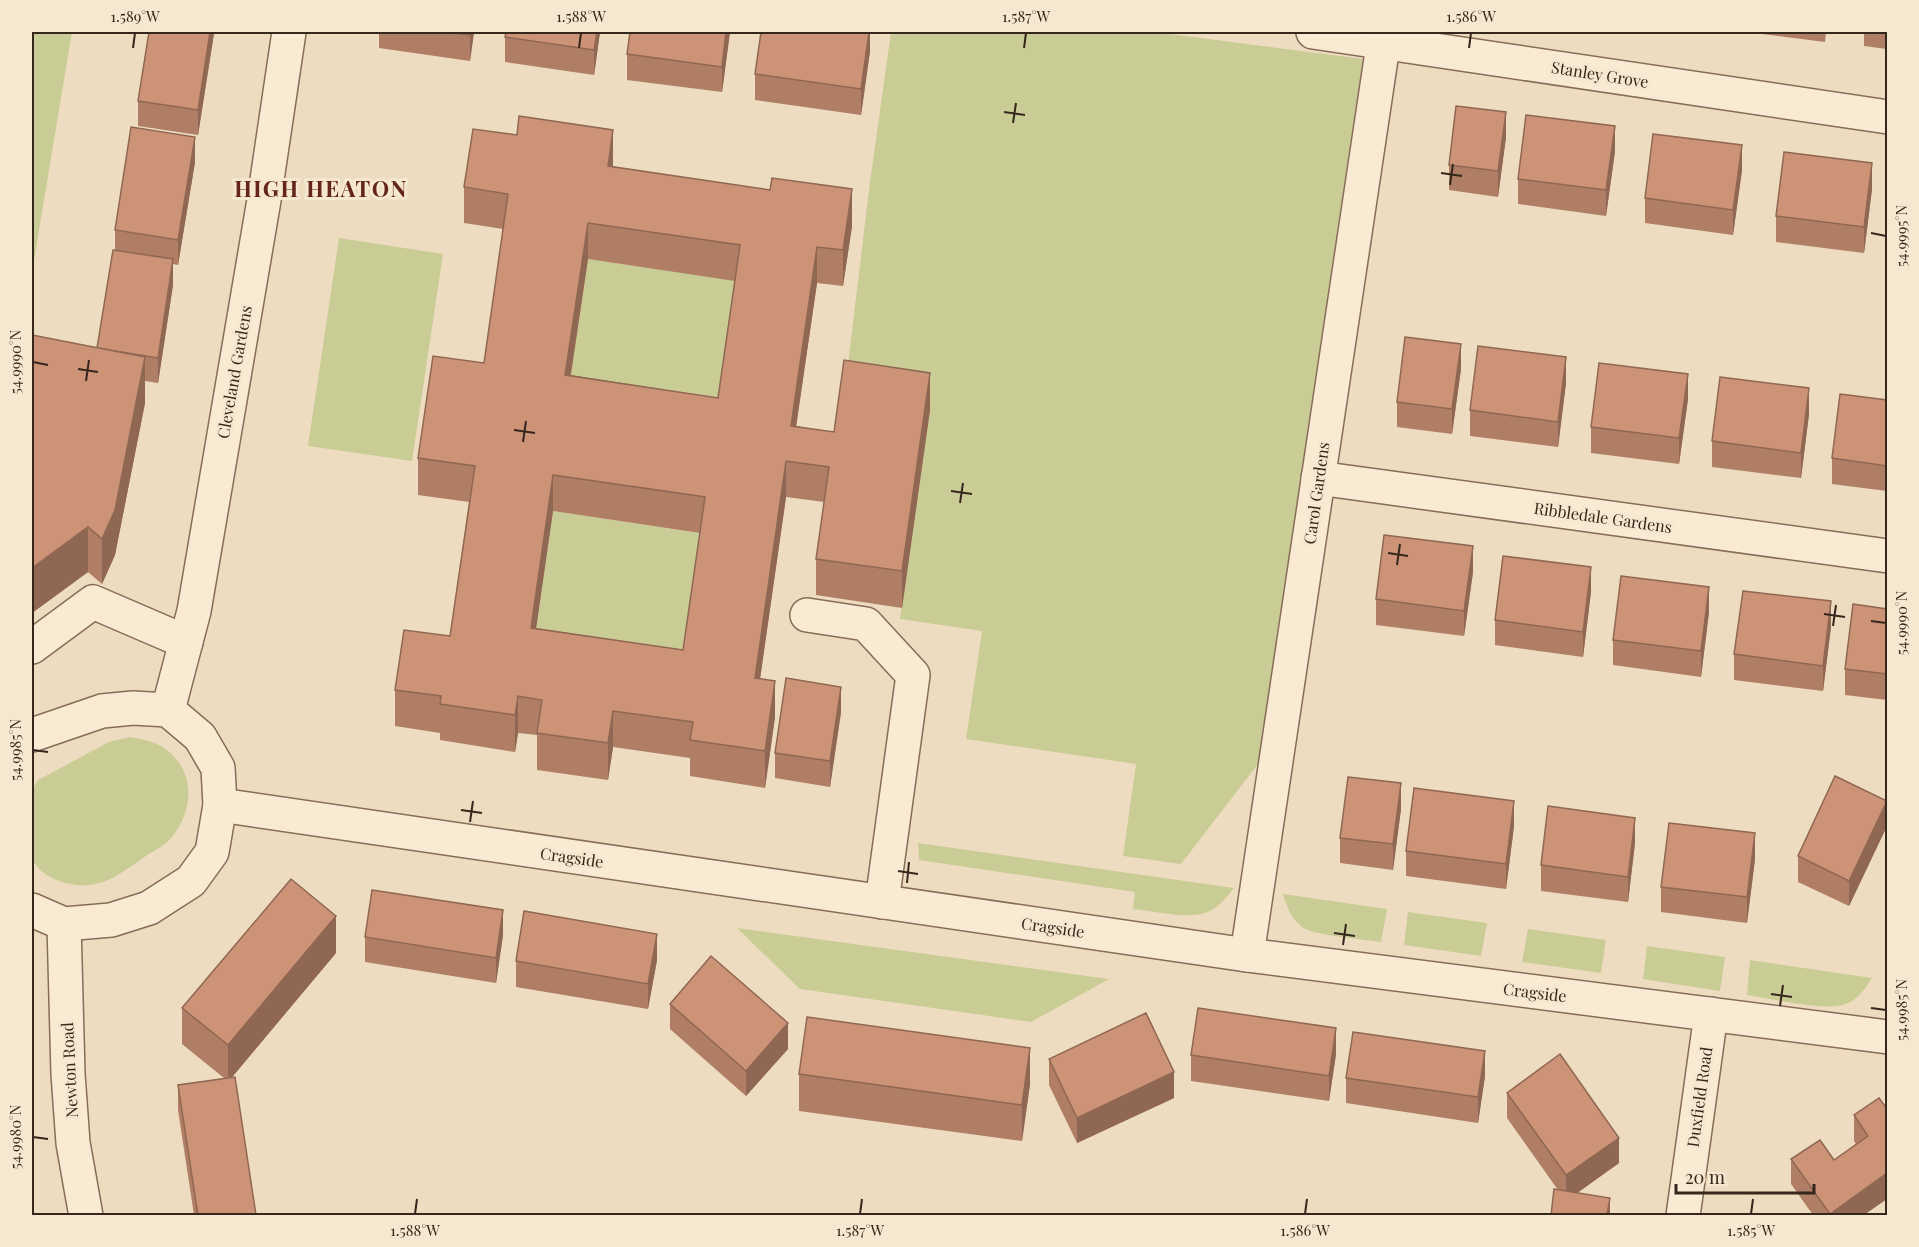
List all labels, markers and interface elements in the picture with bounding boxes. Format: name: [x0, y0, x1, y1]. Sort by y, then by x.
text: 1.589°W: [110, 6, 160, 26]
text: 1.588°W: [556, 6, 606, 26]
text: 1.587°W: [1002, 6, 1050, 26]
text: 1.586°W: [1446, 6, 1496, 26]
street label: Stanley Grove: [1550, 56, 1650, 92]
district label: HIGH HEATON: [234, 173, 408, 203]
text: 54.9995°N: [1891, 205, 1911, 267]
street label: Cleveland Gardens: [212, 304, 256, 440]
text: 54.9990°N: [5, 329, 25, 394]
street label: Carol Gardens: [1298, 441, 1334, 545]
street label: Ribbledale Gardens: [1533, 497, 1673, 537]
text: 54.9990°N: [1891, 590, 1911, 655]
text: 54.9985°N: [5, 719, 25, 781]
street label: Cragside: [539, 842, 605, 872]
street label: Cragside: [1020, 912, 1086, 942]
street label: Cragside: [1502, 978, 1568, 1006]
text: 54.9985°N: [1891, 979, 1911, 1041]
street label: Newton Road: [56, 1022, 82, 1118]
street label: Duxfield Road: [1682, 1045, 1716, 1149]
text: 54.9980°N: [5, 1104, 25, 1169]
scale bar: [1676, 1157, 1814, 1195]
text: 20 m: [1685, 1165, 1725, 1189]
text: 1.588°W: [390, 1220, 440, 1240]
text: 1.587°W: [836, 1220, 884, 1240]
text: 1.586°W: [1280, 1220, 1330, 1240]
text: 1.585°W: [1727, 1220, 1775, 1240]

